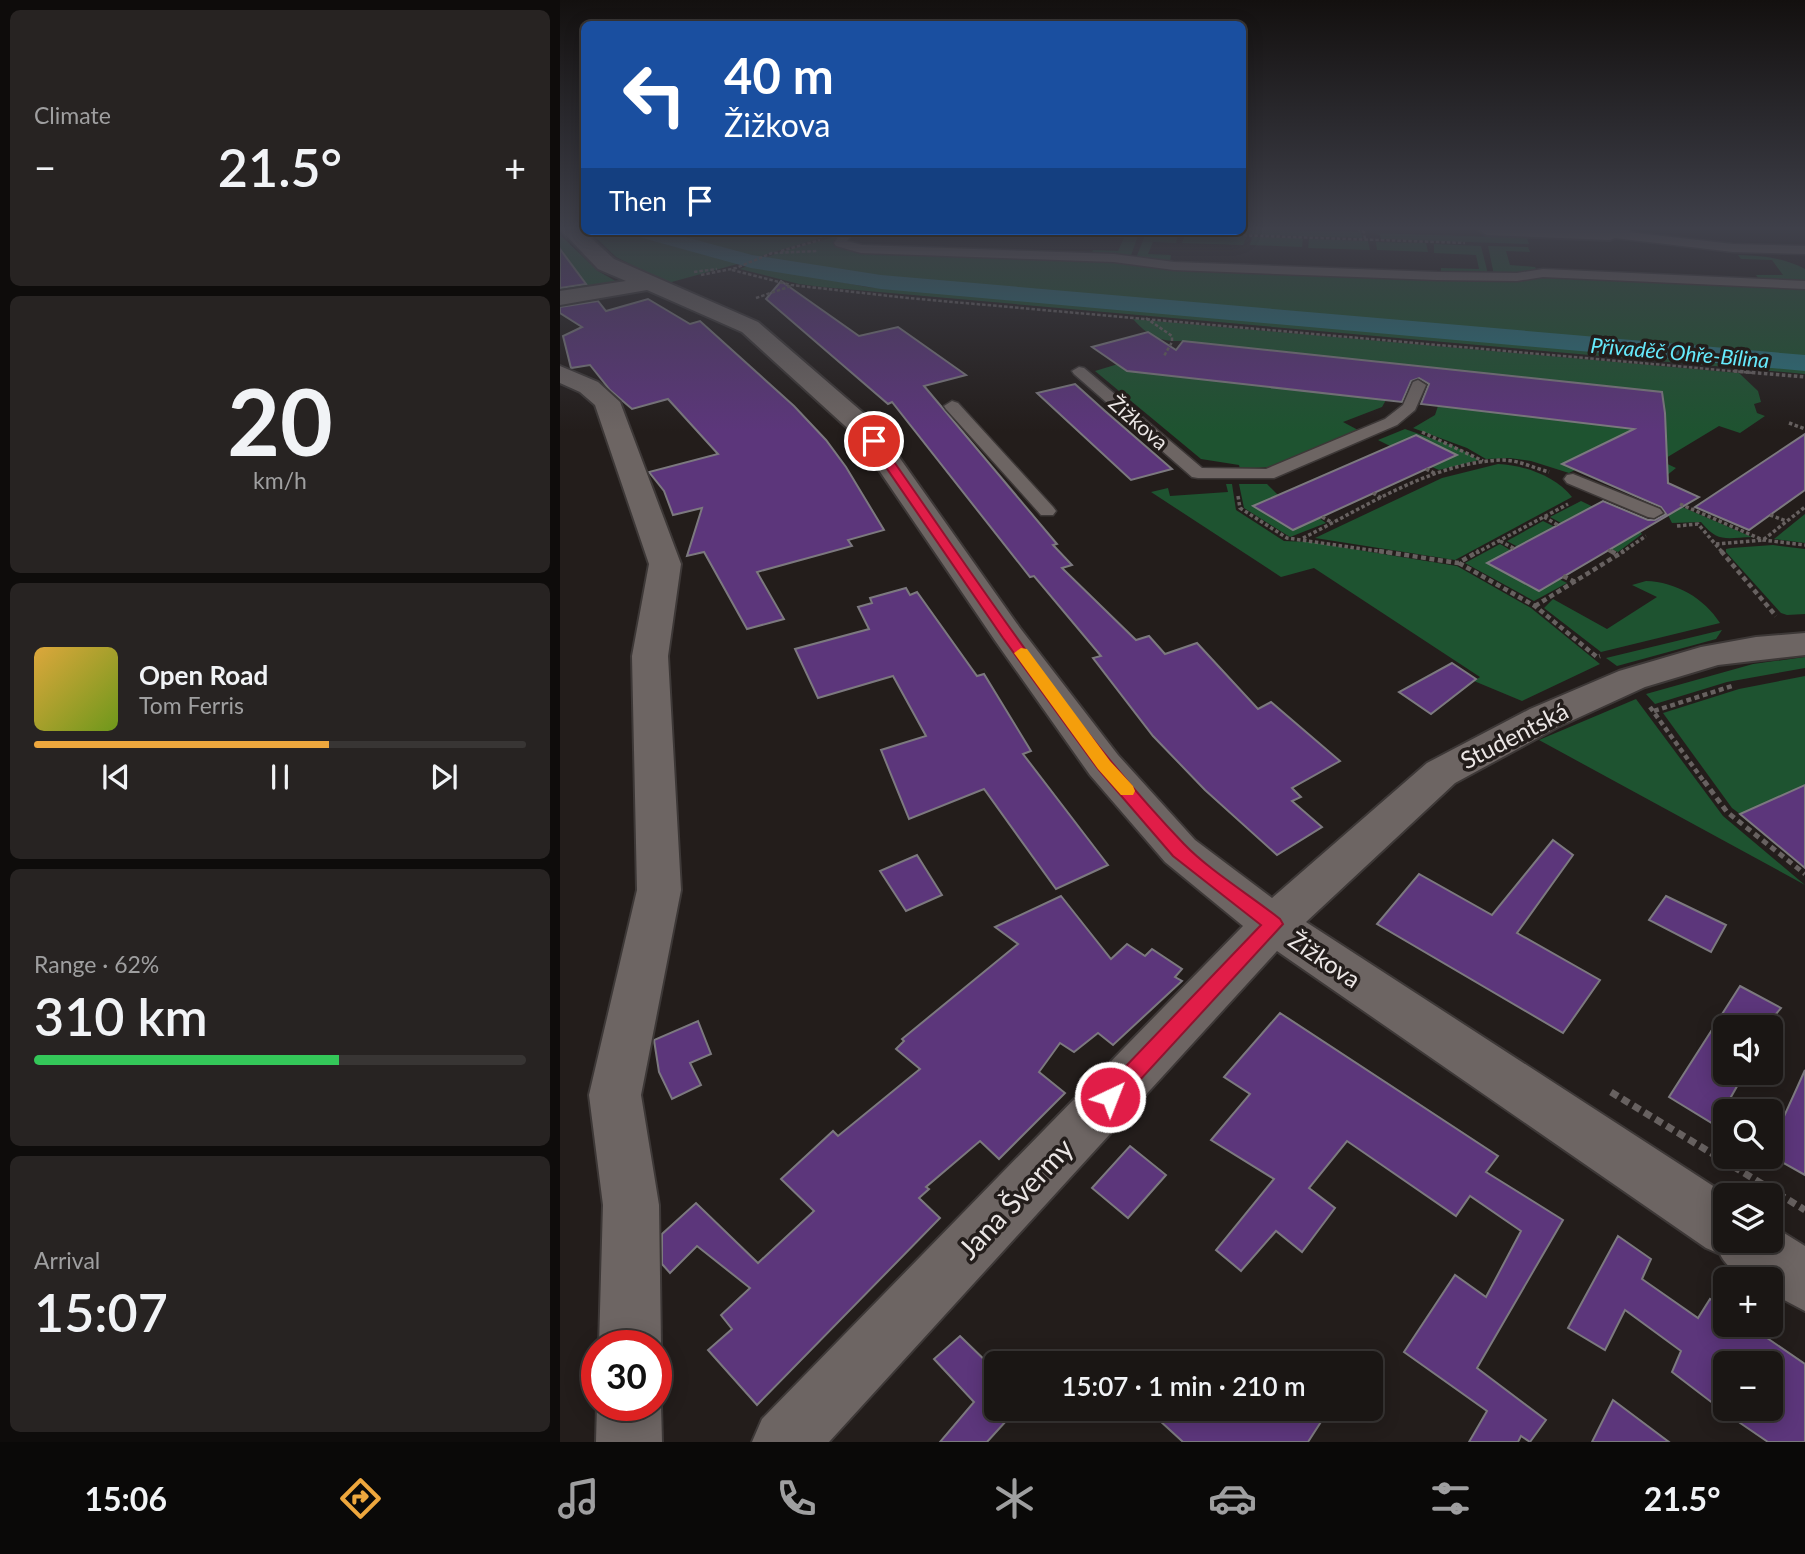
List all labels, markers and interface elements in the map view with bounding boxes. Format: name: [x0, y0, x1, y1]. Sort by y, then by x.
text: 40 m: [724, 46, 834, 104]
icon: left: [609, 49, 700, 140]
text: Climate: [34, 101, 111, 129]
text: Žižkova: [724, 105, 830, 144]
text: 21.5°: [218, 136, 342, 198]
text: −: [34, 144, 56, 190]
text: +: [504, 144, 526, 190]
icon: arrive: [681, 182, 719, 220]
text: Then: [609, 185, 667, 217]
water label: Přivaděč Ohře-Bílina: [1590, 332, 1770, 372]
text: 20: [227, 366, 333, 475]
street label: Žižkova: [1104, 390, 1174, 454]
pin: [844, 411, 904, 471]
icon: arrive: [855, 422, 893, 460]
text: km/h: [253, 466, 307, 494]
text: Open Road: [139, 659, 268, 691]
text: Tom Ferris: [139, 691, 244, 719]
street label: Studentská: [1455, 696, 1573, 774]
icon: previous: [97, 758, 135, 796]
icon: pause: [261, 758, 299, 796]
icon: next: [425, 758, 463, 796]
street label: Žižkova: [1284, 925, 1366, 993]
text: Range · 62%: [34, 950, 159, 978]
text: 310 km: [34, 985, 208, 1047]
map controls: [1713, 1015, 1783, 1421]
button: sound: [1713, 1015, 1783, 1085]
position arrow: [1073, 1060, 1147, 1134]
button: search: [1713, 1099, 1783, 1169]
street label: Jana Švermy: [951, 1130, 1080, 1265]
button: layers: [1713, 1183, 1783, 1253]
text: Arrival: [34, 1246, 100, 1274]
button: +: [1713, 1267, 1783, 1337]
text: 15:07: [34, 1281, 168, 1343]
speed limit sign: 30: [581, 1330, 672, 1421]
button: −: [1713, 1351, 1783, 1421]
text: 15:07 · 1 min · 210 m: [1061, 1370, 1306, 1402]
icon: directions: [336, 1474, 385, 1523]
icon: music: [554, 1474, 603, 1523]
icon: phone: [772, 1474, 821, 1523]
icon: climate: [990, 1474, 1039, 1523]
icon: car: [1208, 1474, 1257, 1523]
icon: filters: [1426, 1474, 1475, 1523]
text: 15:06: [84, 1479, 167, 1518]
text: 21.5°: [1644, 1479, 1720, 1518]

